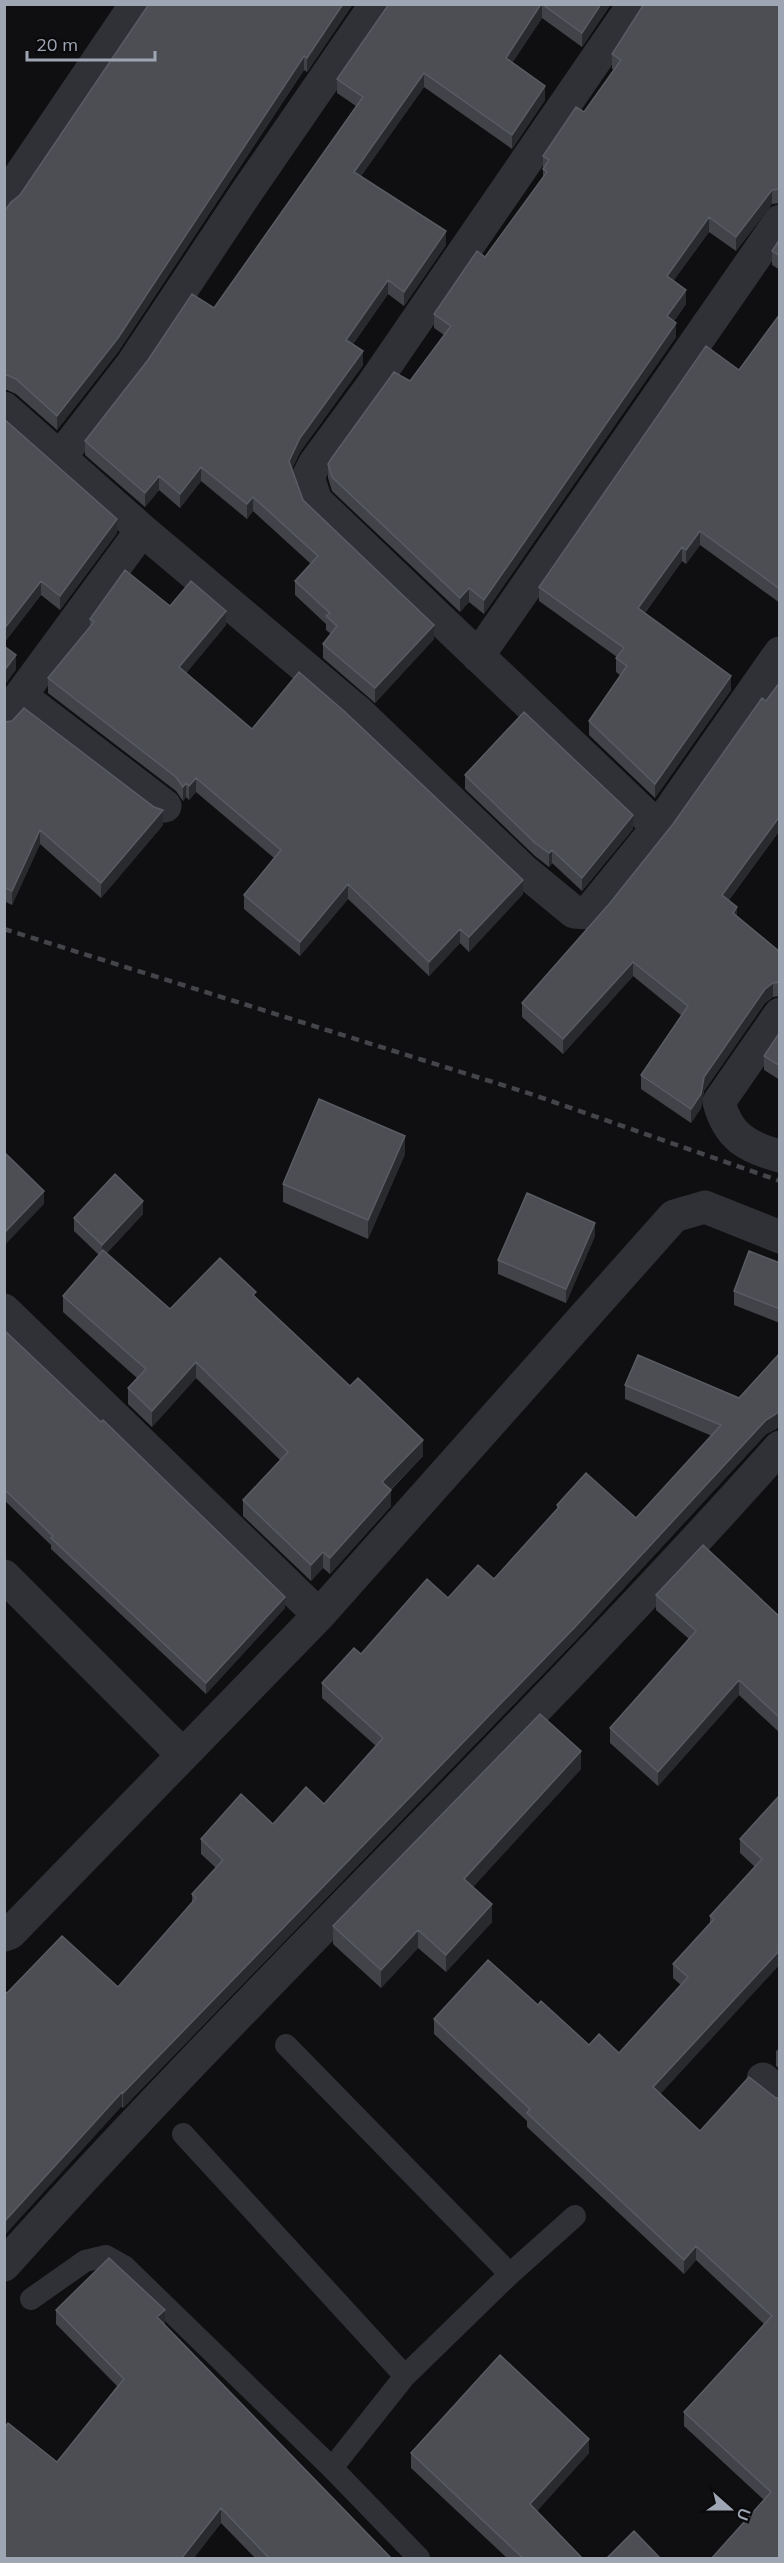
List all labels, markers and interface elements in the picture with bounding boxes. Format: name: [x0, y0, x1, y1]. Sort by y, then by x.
scale bar: [27, 24, 154, 62]
text: 20 m: [36, 33, 78, 56]
north arrow: [700, 2479, 760, 2539]
text: U: [733, 2505, 755, 2523]

